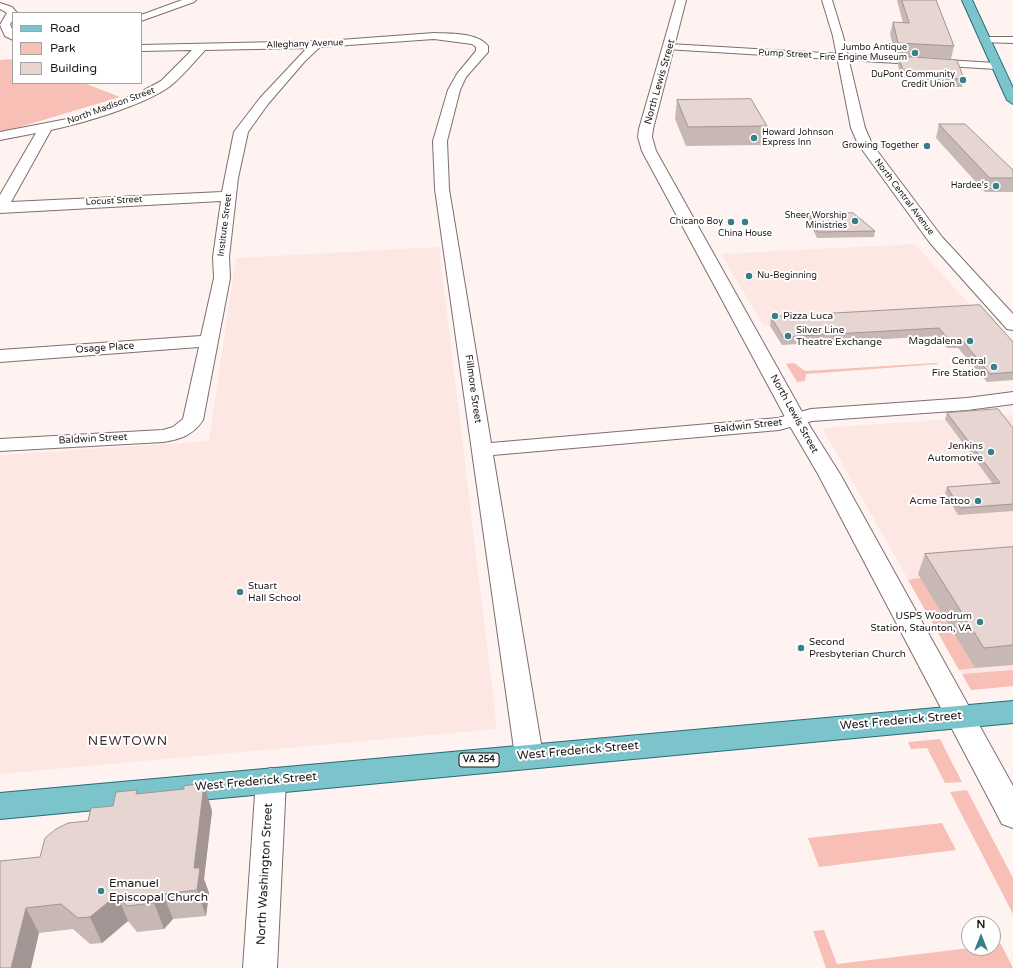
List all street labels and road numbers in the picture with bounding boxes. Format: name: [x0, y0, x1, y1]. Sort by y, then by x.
street label: Alleghany Avenue: [266, 37, 344, 51]
street label: North Lewis Street: [642, 38, 678, 126]
street label: Pump Street: [758, 47, 812, 61]
street label: North Madison Street: [66, 85, 156, 127]
street label: North Central Avenue: [872, 157, 936, 237]
street label: Institute Street: [216, 193, 234, 257]
street label: Locust Street: [85, 194, 143, 208]
street label: Osage Place: [75, 340, 135, 356]
street label: Fillmore Street: [462, 354, 484, 424]
street label: North Lewis Street: [767, 373, 821, 455]
street label: Baldwin Street: [713, 416, 783, 436]
street label: Baldwin Street: [58, 431, 128, 447]
street label: West Frederick Street: [839, 708, 963, 734]
street label: West Frederick Street: [516, 738, 640, 764]
road number: VA 254: [459, 753, 499, 767]
street label: West Frederick Street: [194, 769, 318, 795]
street label: North Washington Street: [254, 803, 276, 945]

